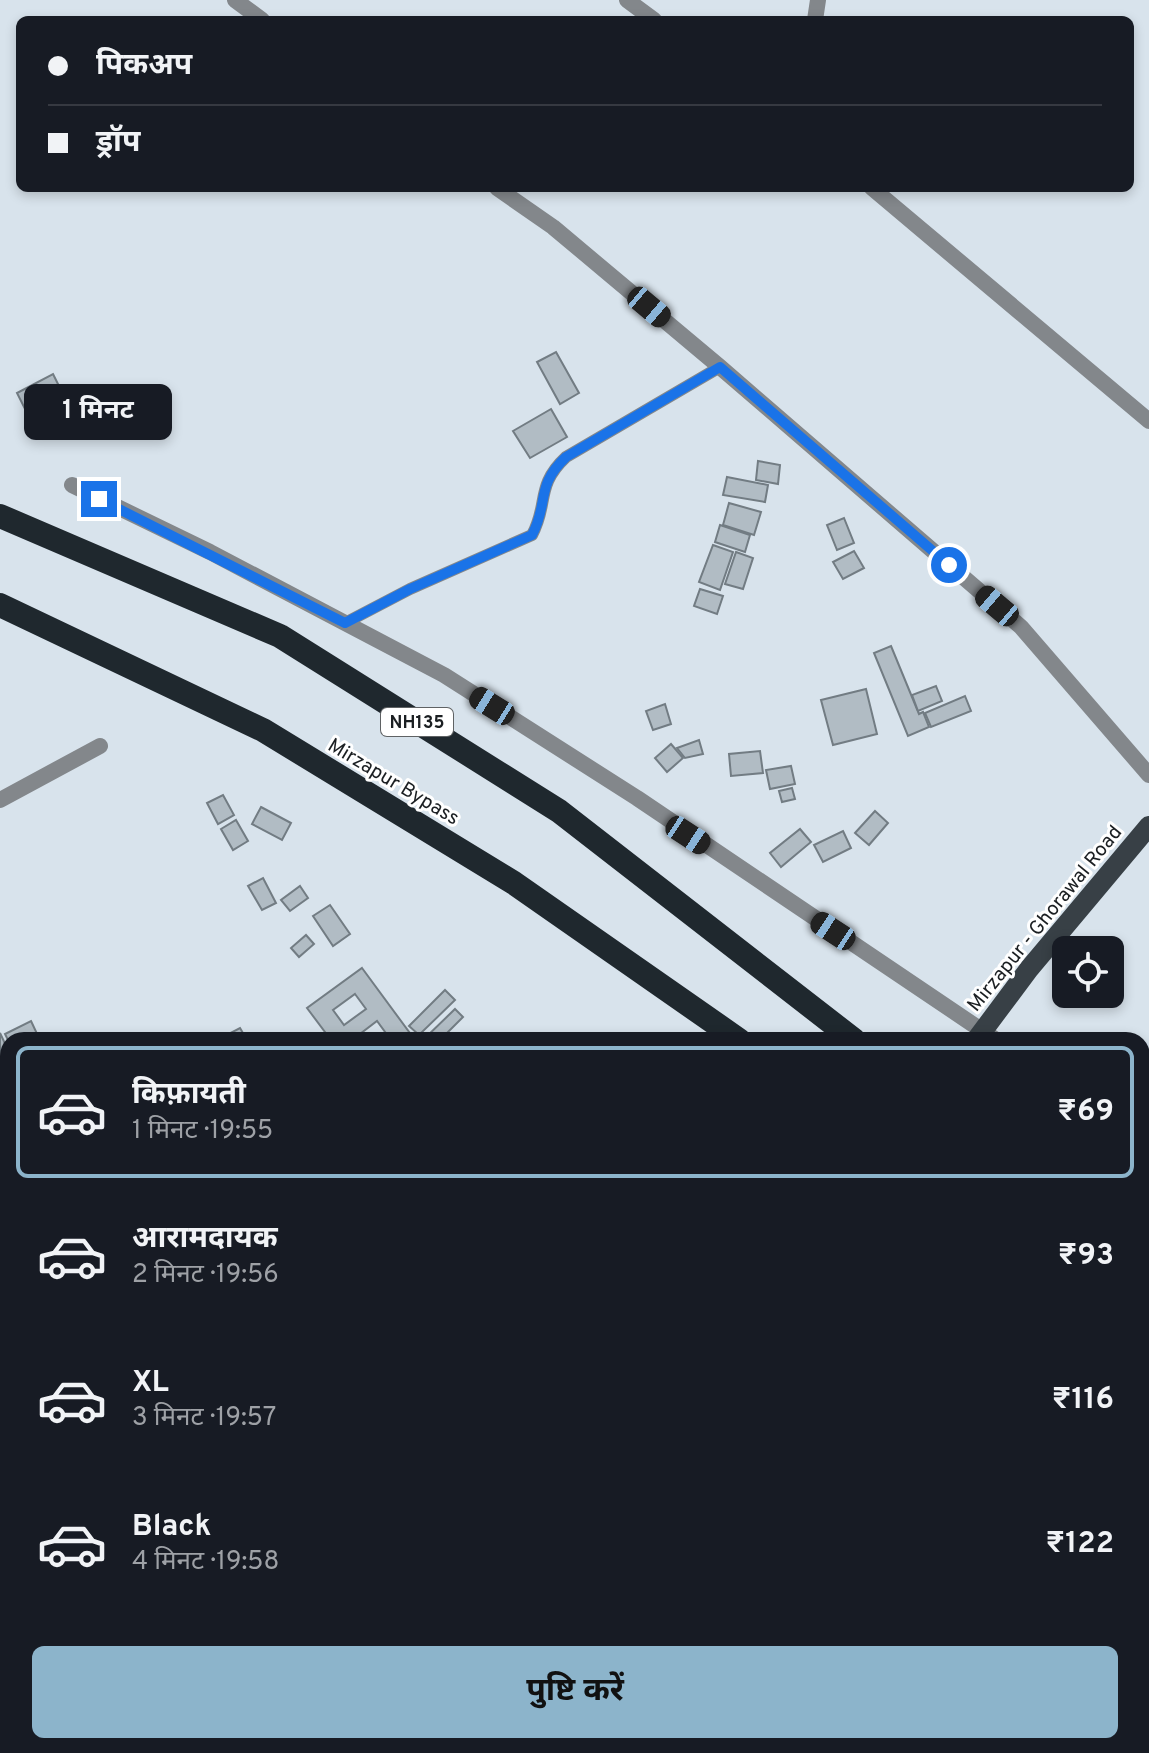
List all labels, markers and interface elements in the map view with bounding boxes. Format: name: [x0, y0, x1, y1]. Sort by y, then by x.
text: पिकअप: [96, 48, 192, 85]
text: ड्रॉप: [96, 125, 140, 162]
car: [623, 282, 675, 332]
callout: 1 मिनट: [25, 383, 173, 439]
text: 1 मिनट: [62, 395, 134, 428]
route end: [81, 481, 117, 517]
route start: [931, 547, 967, 583]
car: [971, 581, 1023, 631]
car: [465, 683, 519, 729]
road number: NH135: [381, 708, 453, 736]
street label: Mirzapur Bypass: [322, 733, 464, 832]
car: [661, 812, 715, 858]
street label: Mirzapur - Ghorawal Road: [962, 821, 1129, 1018]
car: [806, 908, 860, 954]
map controls: [1052, 936, 1124, 1008]
button: locate: [1052, 936, 1124, 1008]
icon: car: [36, 1076, 108, 1148]
text: किफ़ायती: [132, 1077, 246, 1114]
text: ₹69: [1057, 1094, 1114, 1131]
text: 1 मिनट · 19:55: [132, 1115, 273, 1148]
icon: car: [36, 1220, 108, 1292]
text: आरामदायक: [132, 1221, 278, 1258]
text: ₹93: [1058, 1238, 1114, 1275]
text: 2 मिनट · 19:56: [132, 1259, 279, 1292]
icon: car: [36, 1364, 108, 1436]
text: XL: [132, 1365, 169, 1402]
text: ₹116: [1052, 1382, 1114, 1419]
text: 3 मिनट · 19:57: [132, 1402, 276, 1435]
icon: car: [36, 1508, 108, 1580]
text: Black: [132, 1509, 211, 1546]
text: ₹122: [1046, 1526, 1114, 1563]
text: 4 मिनट · 19:58: [132, 1546, 279, 1579]
button: पुष्टि करें: [32, 1646, 1118, 1738]

